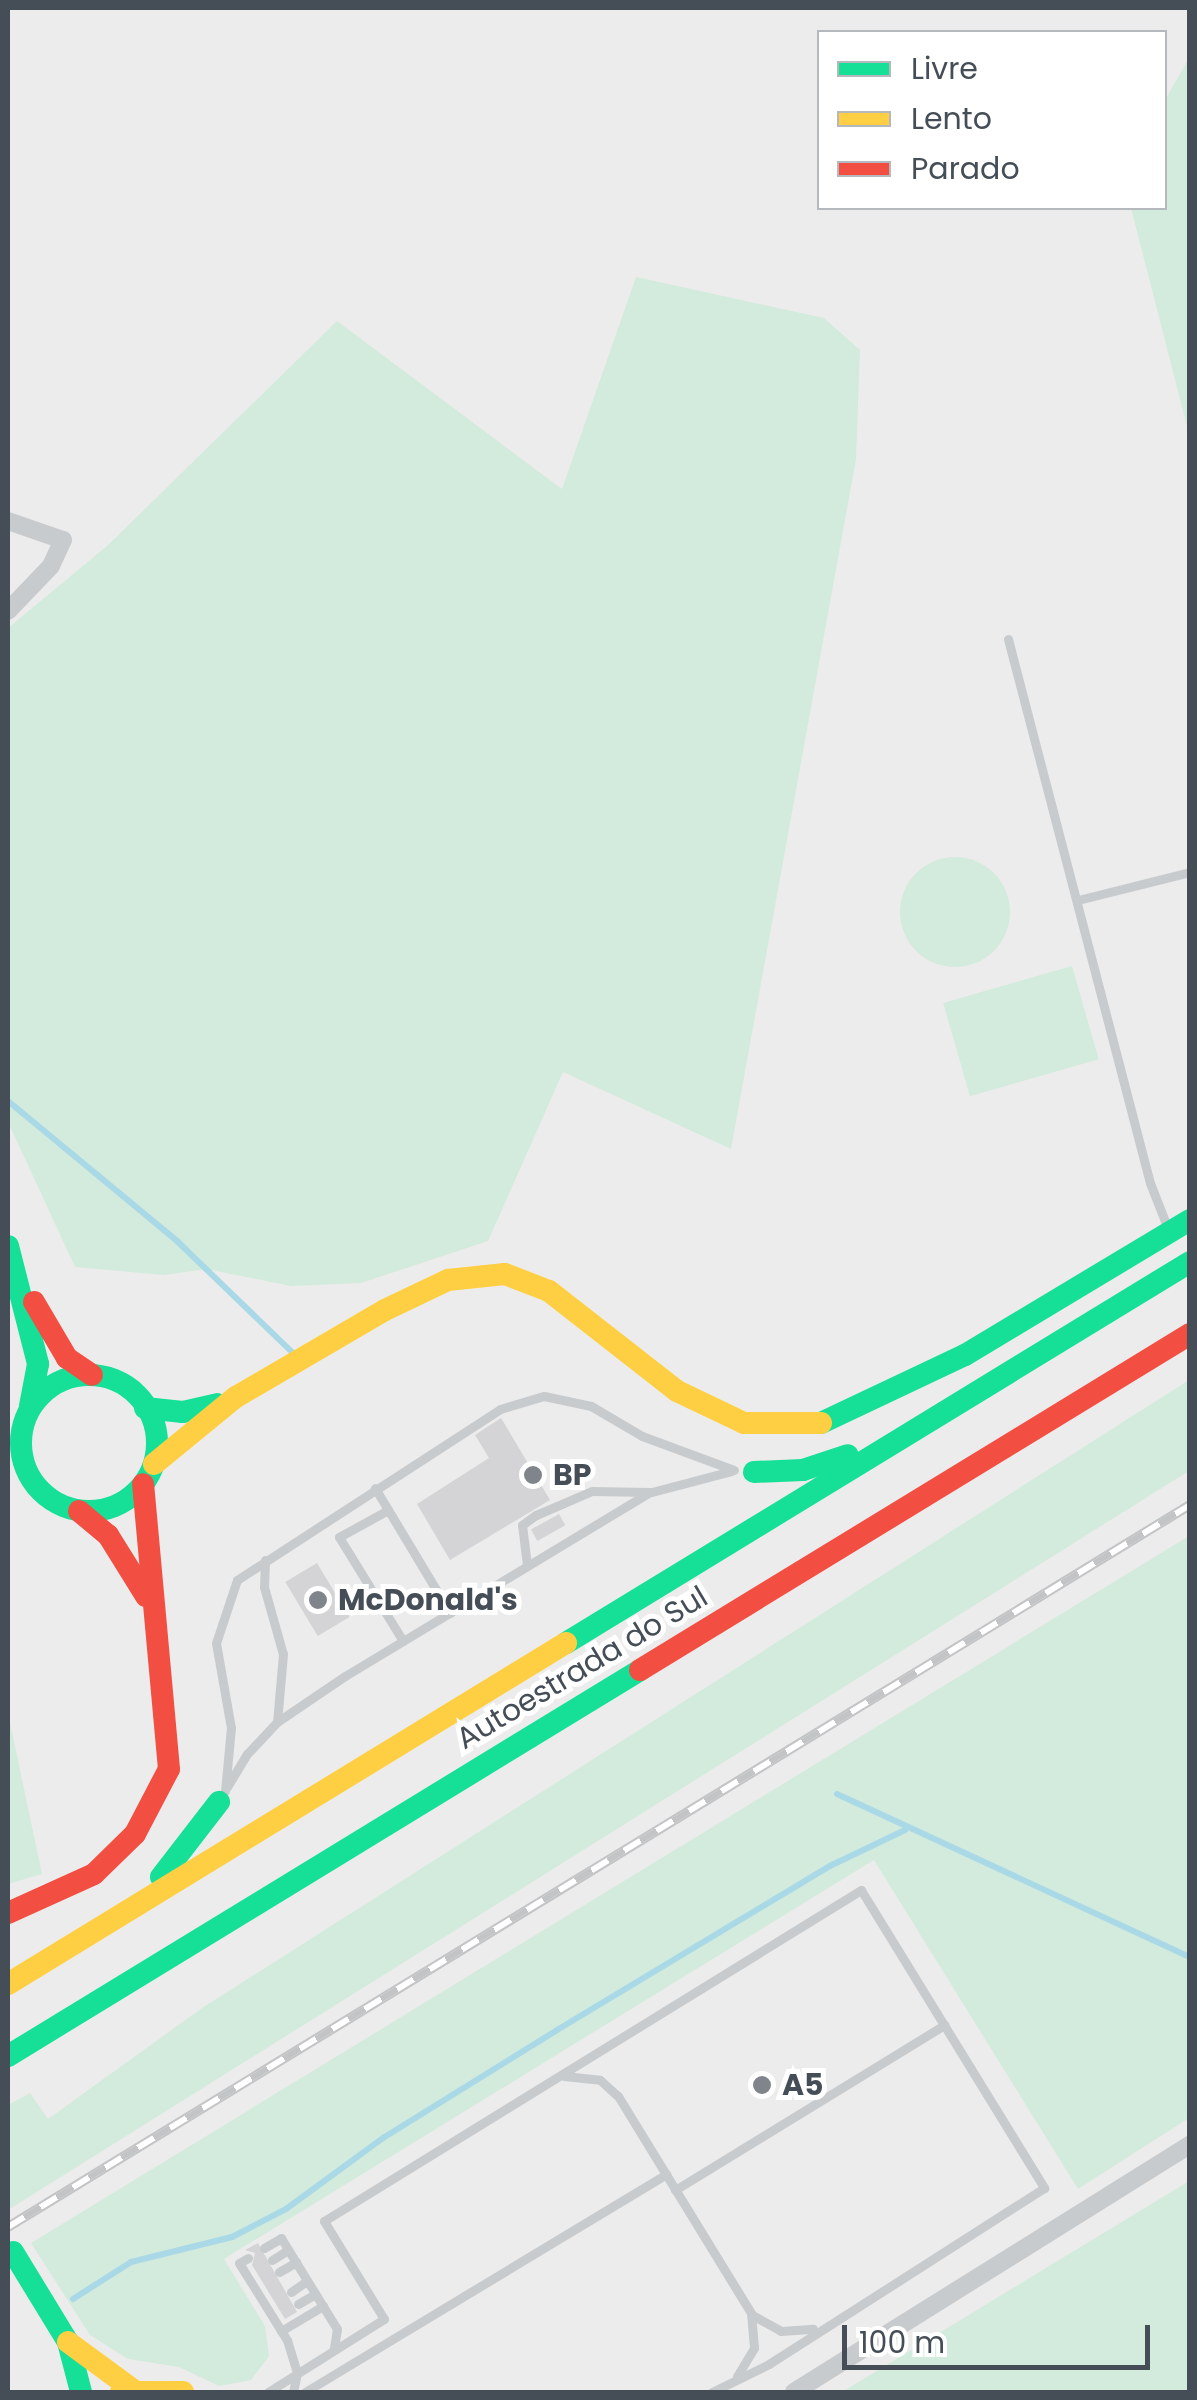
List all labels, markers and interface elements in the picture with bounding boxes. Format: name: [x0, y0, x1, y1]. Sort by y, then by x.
legend: [817, 30, 1167, 210]
text: Livre: [911, 47, 978, 90]
text: Lento: [911, 97, 992, 140]
text: Parado: [911, 147, 1020, 190]
place label: BP: [553, 1457, 591, 1493]
marker: BP: [522, 1464, 544, 1486]
street label: Autoestrada do Sul: [450, 1579, 714, 1757]
place label: McDonald's: [338, 1582, 518, 1618]
marker: McDonald's: [307, 1589, 329, 1611]
place label: A5: [782, 2067, 824, 2103]
marker: A5: [751, 2074, 773, 2096]
scale bar: [847, 2305, 1154, 2367]
text: 100 m: [859, 2321, 945, 2364]

